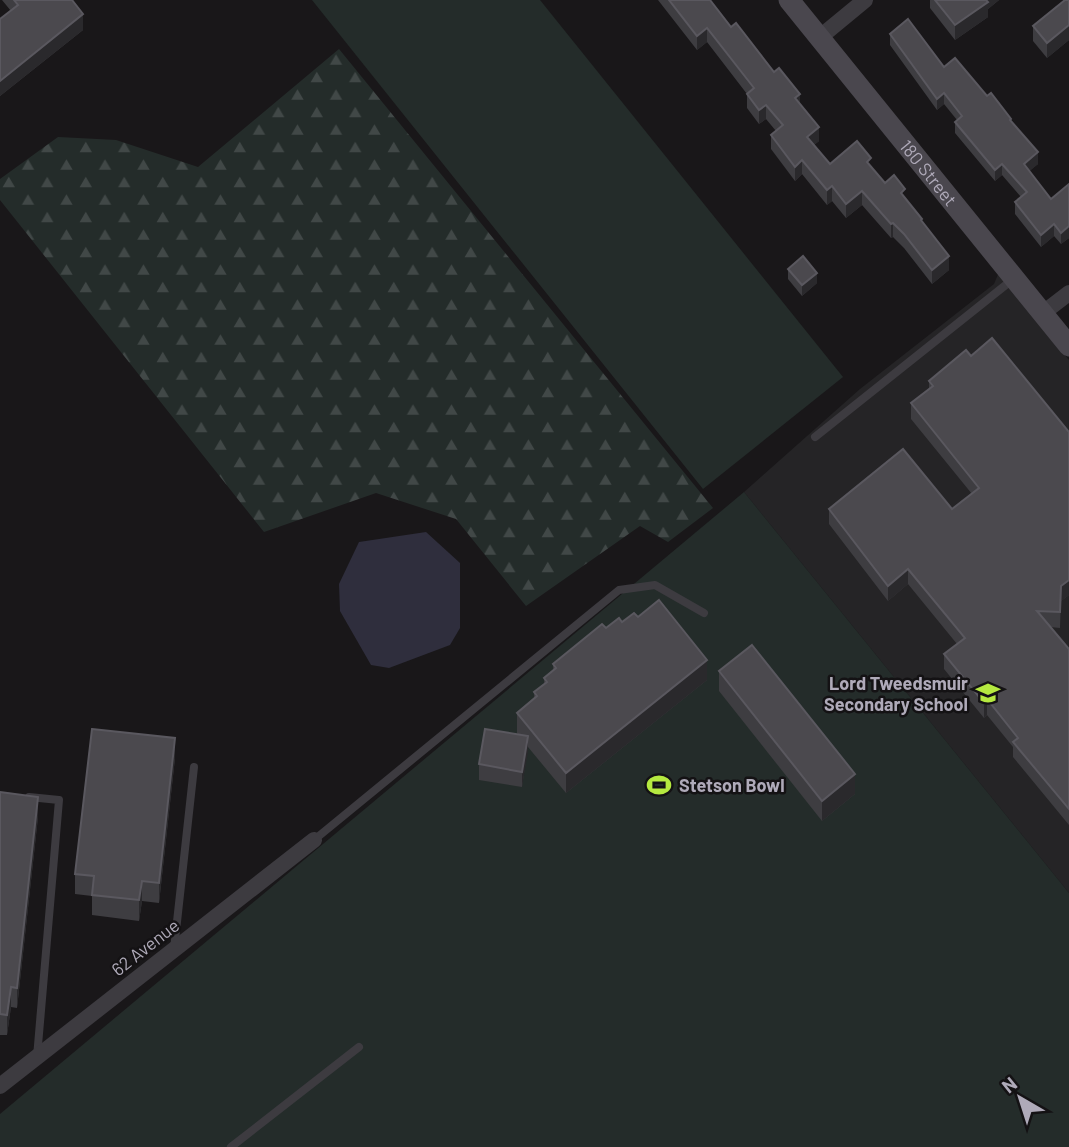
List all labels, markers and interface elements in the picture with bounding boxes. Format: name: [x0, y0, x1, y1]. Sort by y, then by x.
street label: 180 Street: [895, 135, 962, 210]
place label: Lord Tweedsmuir Secondary School: [824, 672, 968, 715]
school or university icon: Lord Tweedsmuir Secondary School: [974, 679, 1002, 707]
sports icon: Stetson Bowl: [645, 771, 673, 799]
place label: Stetson Bowl: [679, 774, 785, 796]
street label: 62 Avenue: [107, 914, 183, 980]
north arrow: [985, 1063, 1055, 1133]
text: N: [997, 1071, 1021, 1097]

